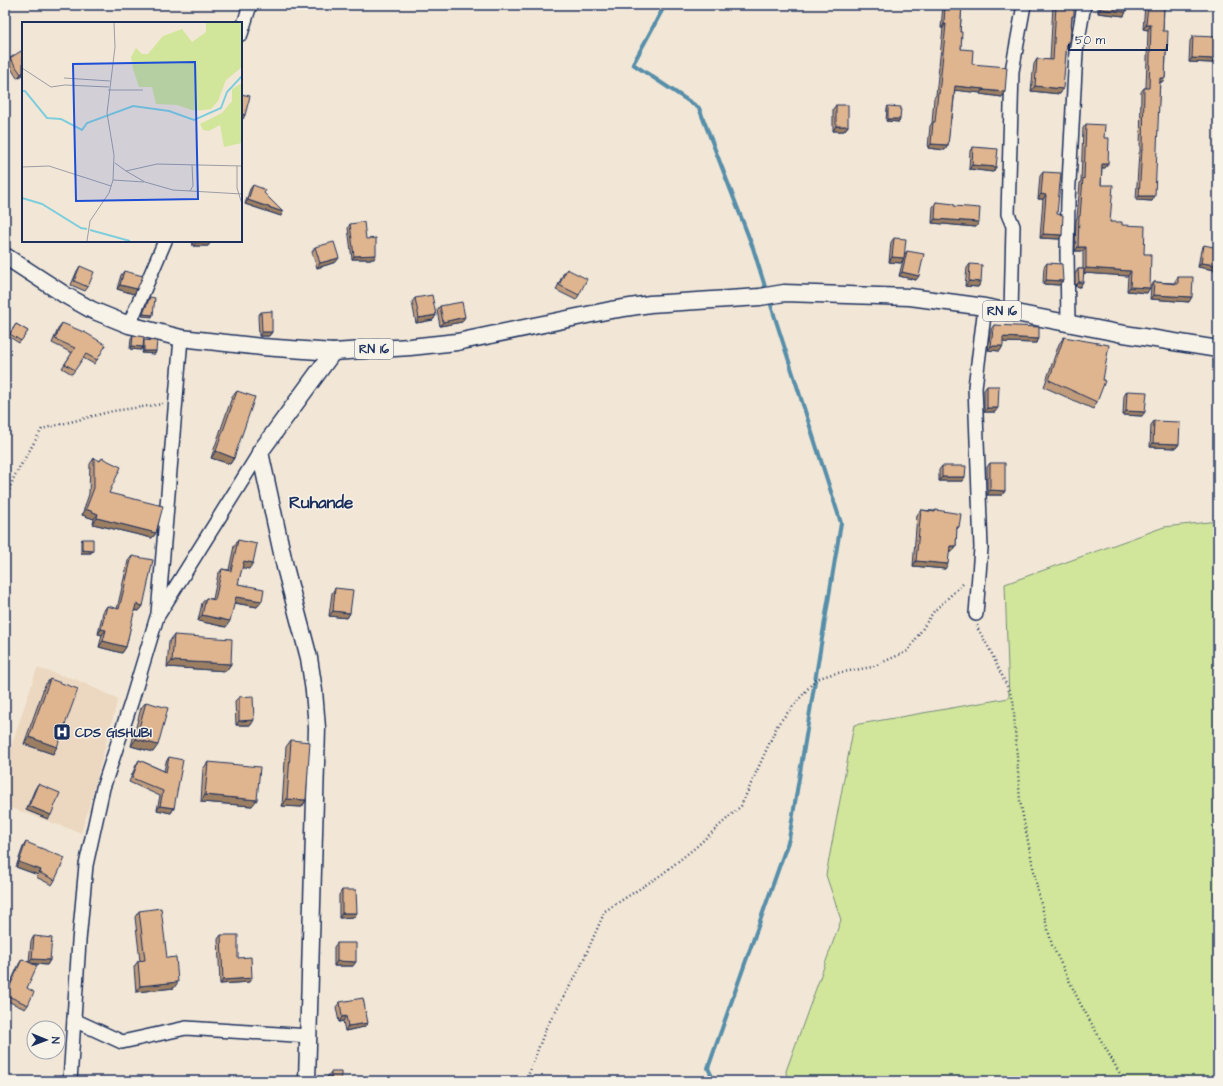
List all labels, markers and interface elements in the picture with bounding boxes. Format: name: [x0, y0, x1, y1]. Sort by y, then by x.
inset map: [22, 22, 242, 242]
scale bar: [1069, 26, 1167, 52]
text: 50 m: [1075, 32, 1106, 49]
road number: RN 16: [983, 301, 1021, 321]
road number: RN 16: [355, 339, 393, 359]
district label: Ruhande: [289, 491, 353, 515]
hospital icon: CDS GISHUBI: [52, 722, 72, 742]
place label: CDS GISHUBI: [75, 724, 152, 742]
north arrow: [26, 1020, 66, 1060]
text: N: [48, 1037, 63, 1044]

